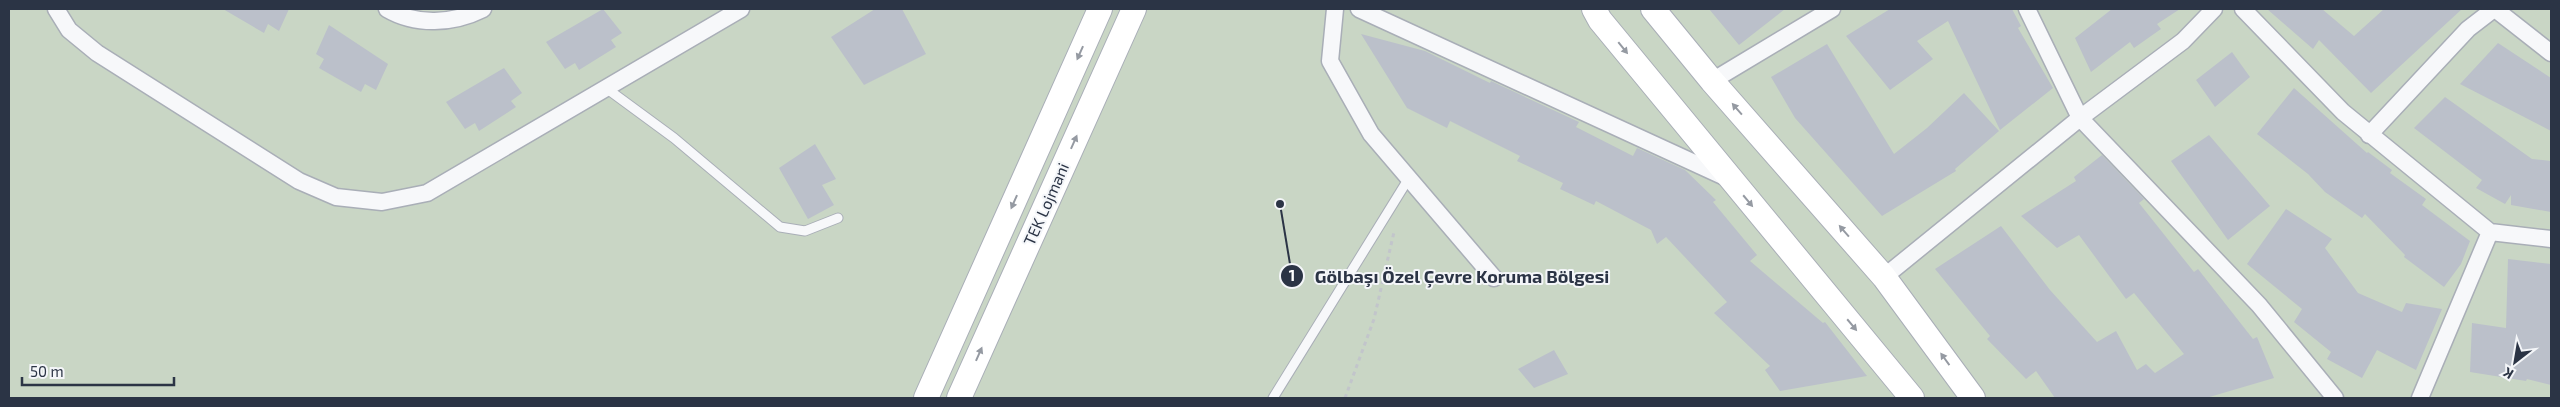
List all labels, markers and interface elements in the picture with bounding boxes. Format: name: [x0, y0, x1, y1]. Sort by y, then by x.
one-way arrow: [1617, 41, 1628, 54]
one-way arrow: [1076, 46, 1084, 60]
one-way arrow: [1731, 104, 1743, 116]
one-way arrow: [1071, 135, 1079, 149]
street label: TEK Lojmani: [1019, 160, 1073, 248]
one-way arrow: [1010, 194, 1018, 209]
one-way arrow: [1742, 194, 1754, 206]
one-way arrow: [1839, 225, 1850, 238]
callout: Gölbaşı Özel Çevre Koruma Bölgesi: [1280, 260, 1620, 293]
text: Gölbaşı Özel Çevre Koruma Bölgesi: [1315, 265, 1609, 288]
text: 1: [1289, 266, 1295, 284]
one-way arrow: [1847, 318, 1858, 331]
north arrow: [2490, 337, 2540, 387]
one-way arrow: [975, 347, 983, 361]
one-way arrow: [1939, 353, 1950, 366]
scale bar: [22, 354, 175, 386]
text: 50 m: [30, 362, 64, 380]
text: K: [2500, 364, 2516, 383]

